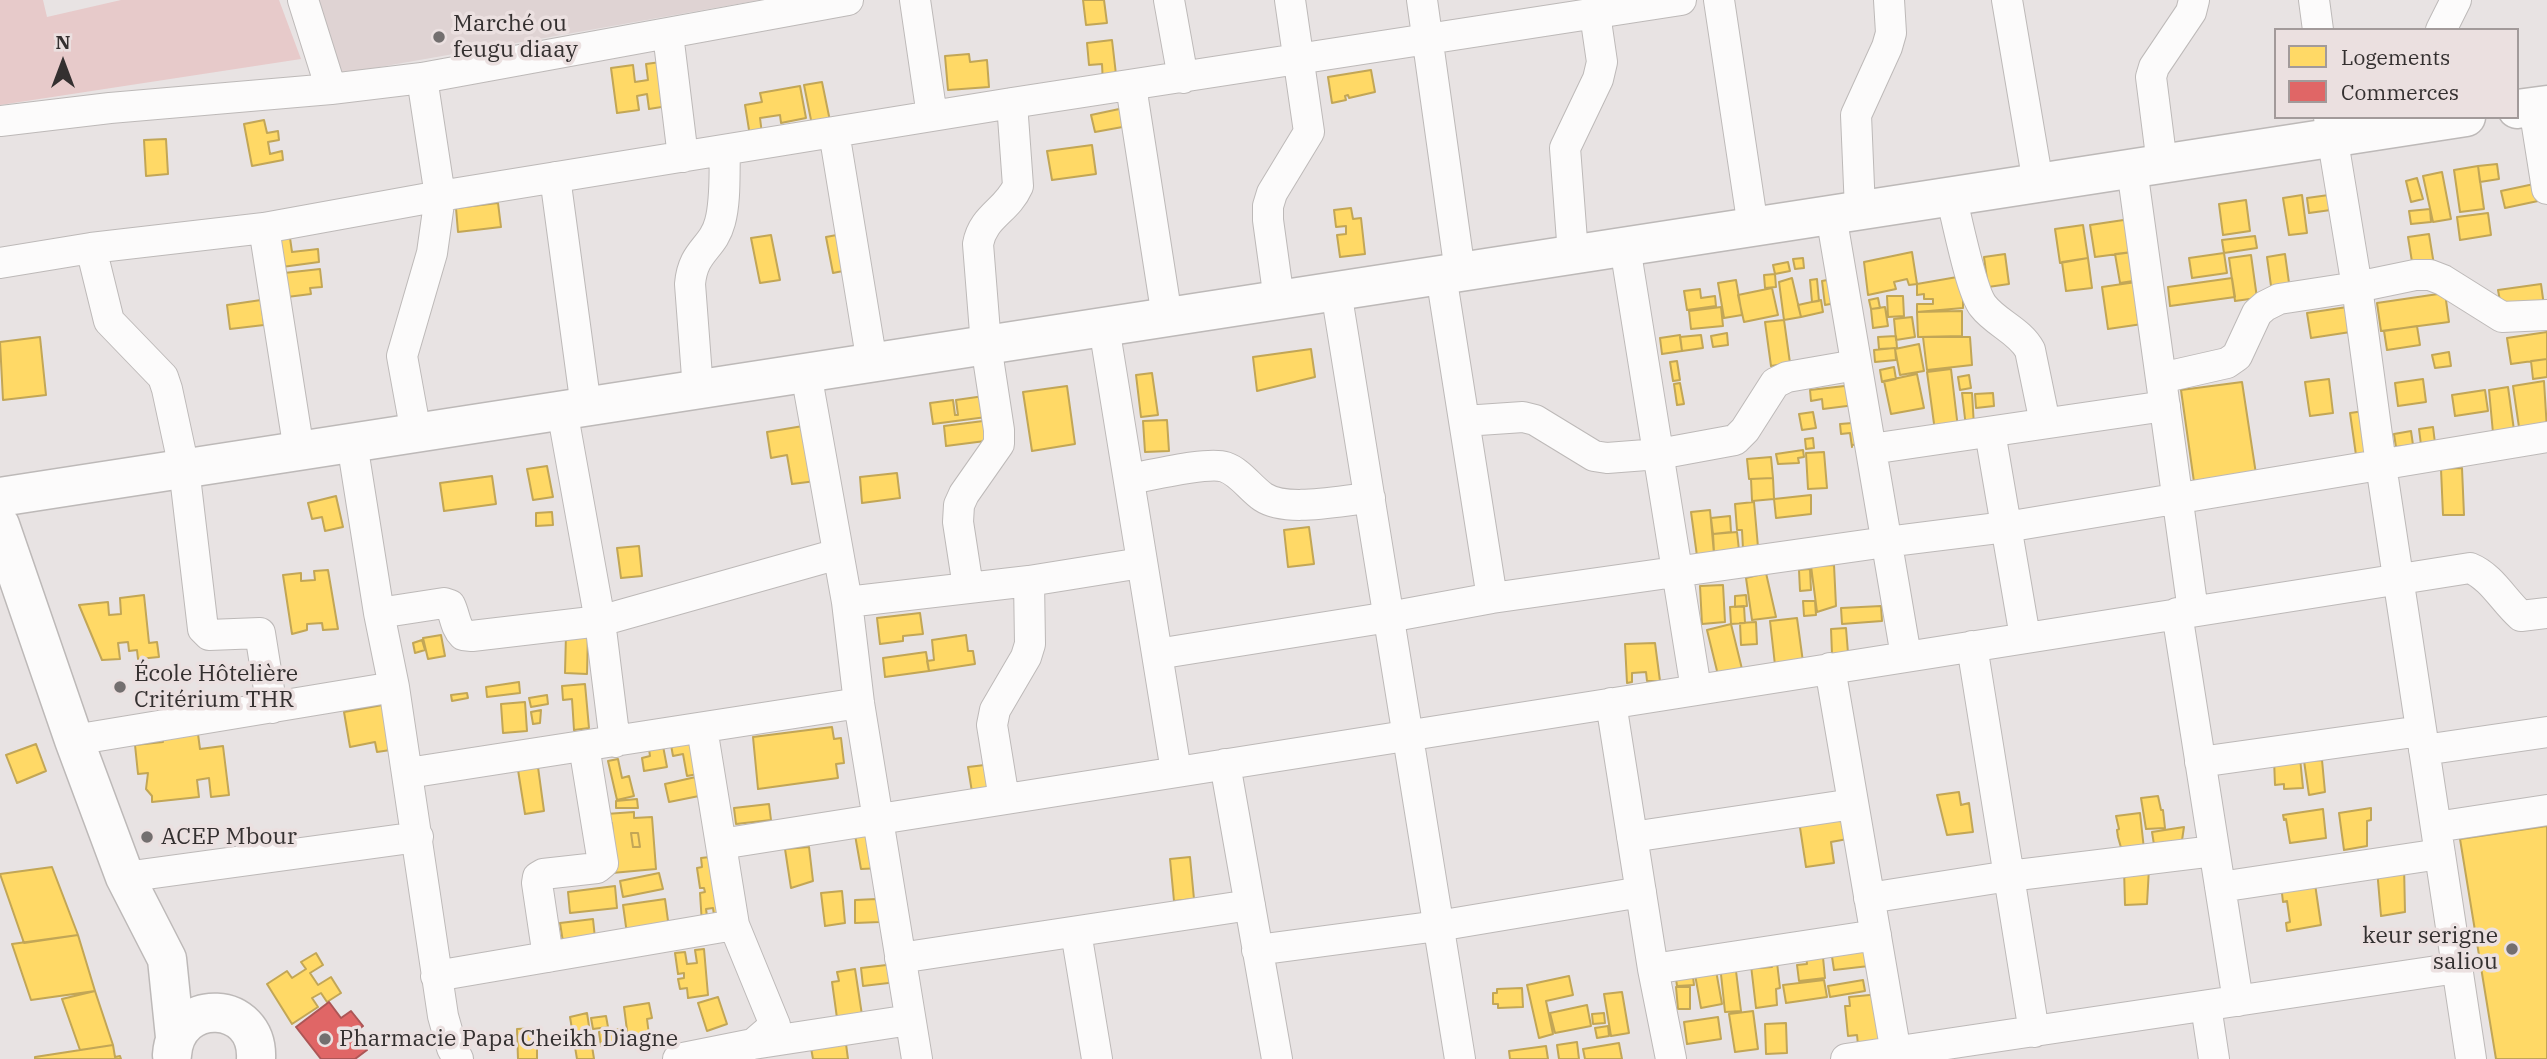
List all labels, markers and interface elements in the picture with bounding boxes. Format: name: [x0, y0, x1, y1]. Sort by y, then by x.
place label: Marché ou feugu diaay: [453, 10, 578, 64]
north arrow: [28, 28, 98, 98]
legend: [2274, 28, 2519, 119]
marker: Marché ou feugu diaay: [431, 29, 447, 45]
text: N: [55, 30, 71, 54]
text: Logements: [2341, 43, 2450, 71]
text: Commerces: [2341, 78, 2459, 106]
place label: École Hôtelière Critérium THR: [134, 660, 298, 714]
marker: École Hôtelière Critérium THR: [112, 679, 128, 695]
place label: ACEP Mbour: [161, 823, 297, 851]
marker: ACEP Mbour: [139, 829, 155, 845]
place label: keur serigne saliou: [2362, 922, 2498, 976]
marker: keur serigne saliou: [2504, 941, 2520, 957]
place label: Pharmacie Papa Cheikh Diagne: [339, 1025, 678, 1053]
marker: Pharmacie Papa Cheikh Diagne: [317, 1031, 333, 1047]

